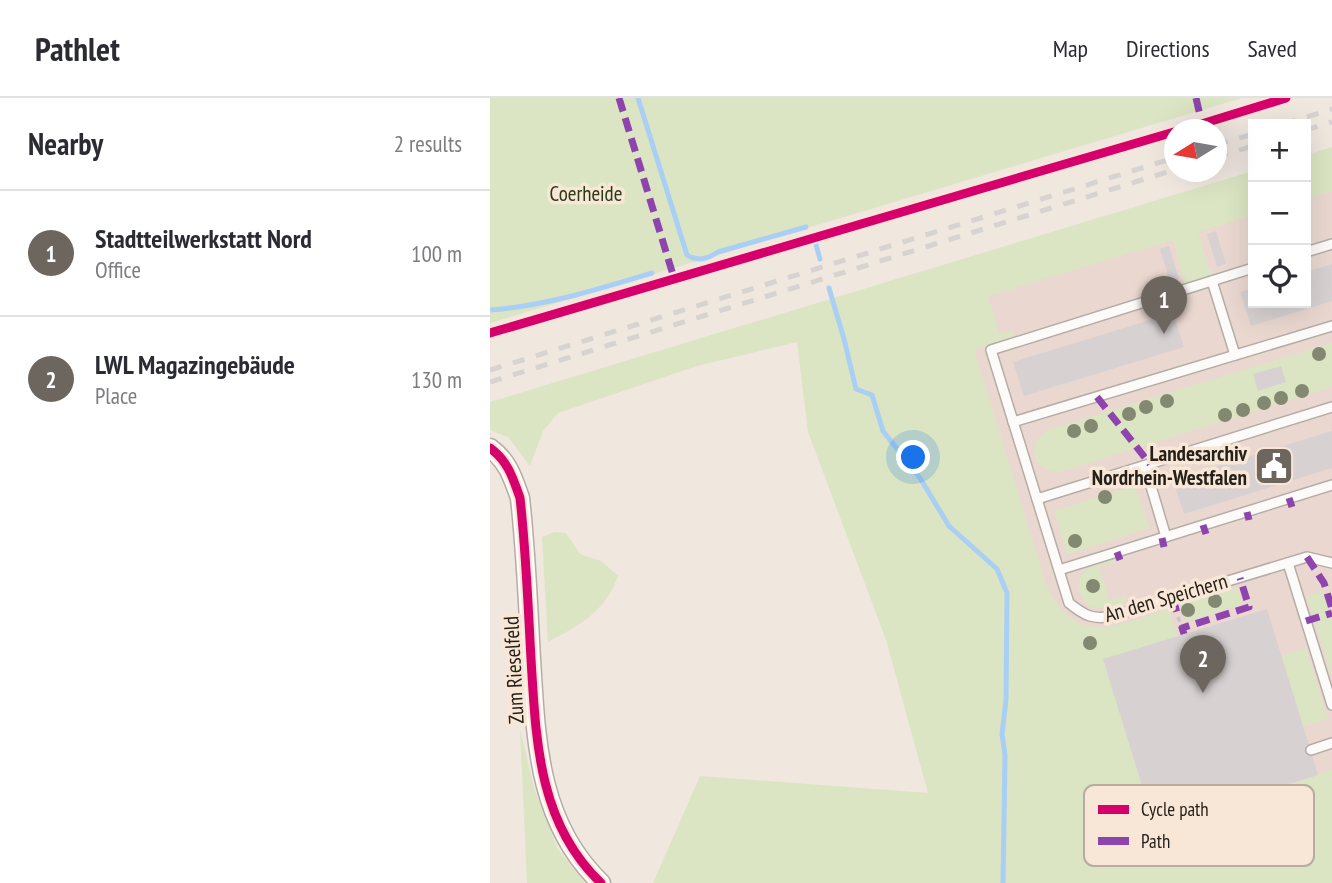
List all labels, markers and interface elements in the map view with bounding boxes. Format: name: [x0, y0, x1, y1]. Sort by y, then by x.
text: Pathlet: [35, 27, 120, 70]
text: Map: [1053, 33, 1088, 64]
text: Directions: [1126, 33, 1210, 64]
text: Saved: [1248, 33, 1297, 64]
north arrow: [1164, 119, 1227, 182]
map controls: [1248, 119, 1311, 308]
button: +: [1248, 119, 1311, 182]
text: Nearby: [28, 124, 103, 163]
text: 2 results: [394, 129, 462, 158]
park label: Coerheide: [550, 180, 622, 207]
button: −: [1248, 182, 1311, 245]
text: Stadtteilwerkstatt Nord: [95, 222, 312, 255]
text: 1: [46, 239, 57, 268]
text: 100 m: [411, 239, 462, 268]
button: locate: [1248, 245, 1311, 308]
text: Office: [95, 255, 141, 284]
pin: 1: [1141, 276, 1187, 334]
text: LWL Magazingebäude: [95, 348, 295, 381]
text: 2: [46, 365, 57, 394]
text: 130 m: [411, 365, 462, 394]
text: Place: [95, 381, 137, 410]
your location: [896, 440, 930, 474]
place label: Landesarchiv Nordrhein-Westfalen: [1092, 440, 1248, 491]
public building icon: Landesarchiv Nordrhein-Westfalen: [1253, 445, 1295, 487]
street label: An den Speichern: [1101, 567, 1231, 628]
street label: Zum Rieselfeld: [497, 615, 530, 725]
pin: 2: [1180, 635, 1226, 693]
legend: [1084, 785, 1314, 866]
text: Cycle path: [1141, 797, 1209, 821]
text: Path: [1141, 829, 1170, 853]

